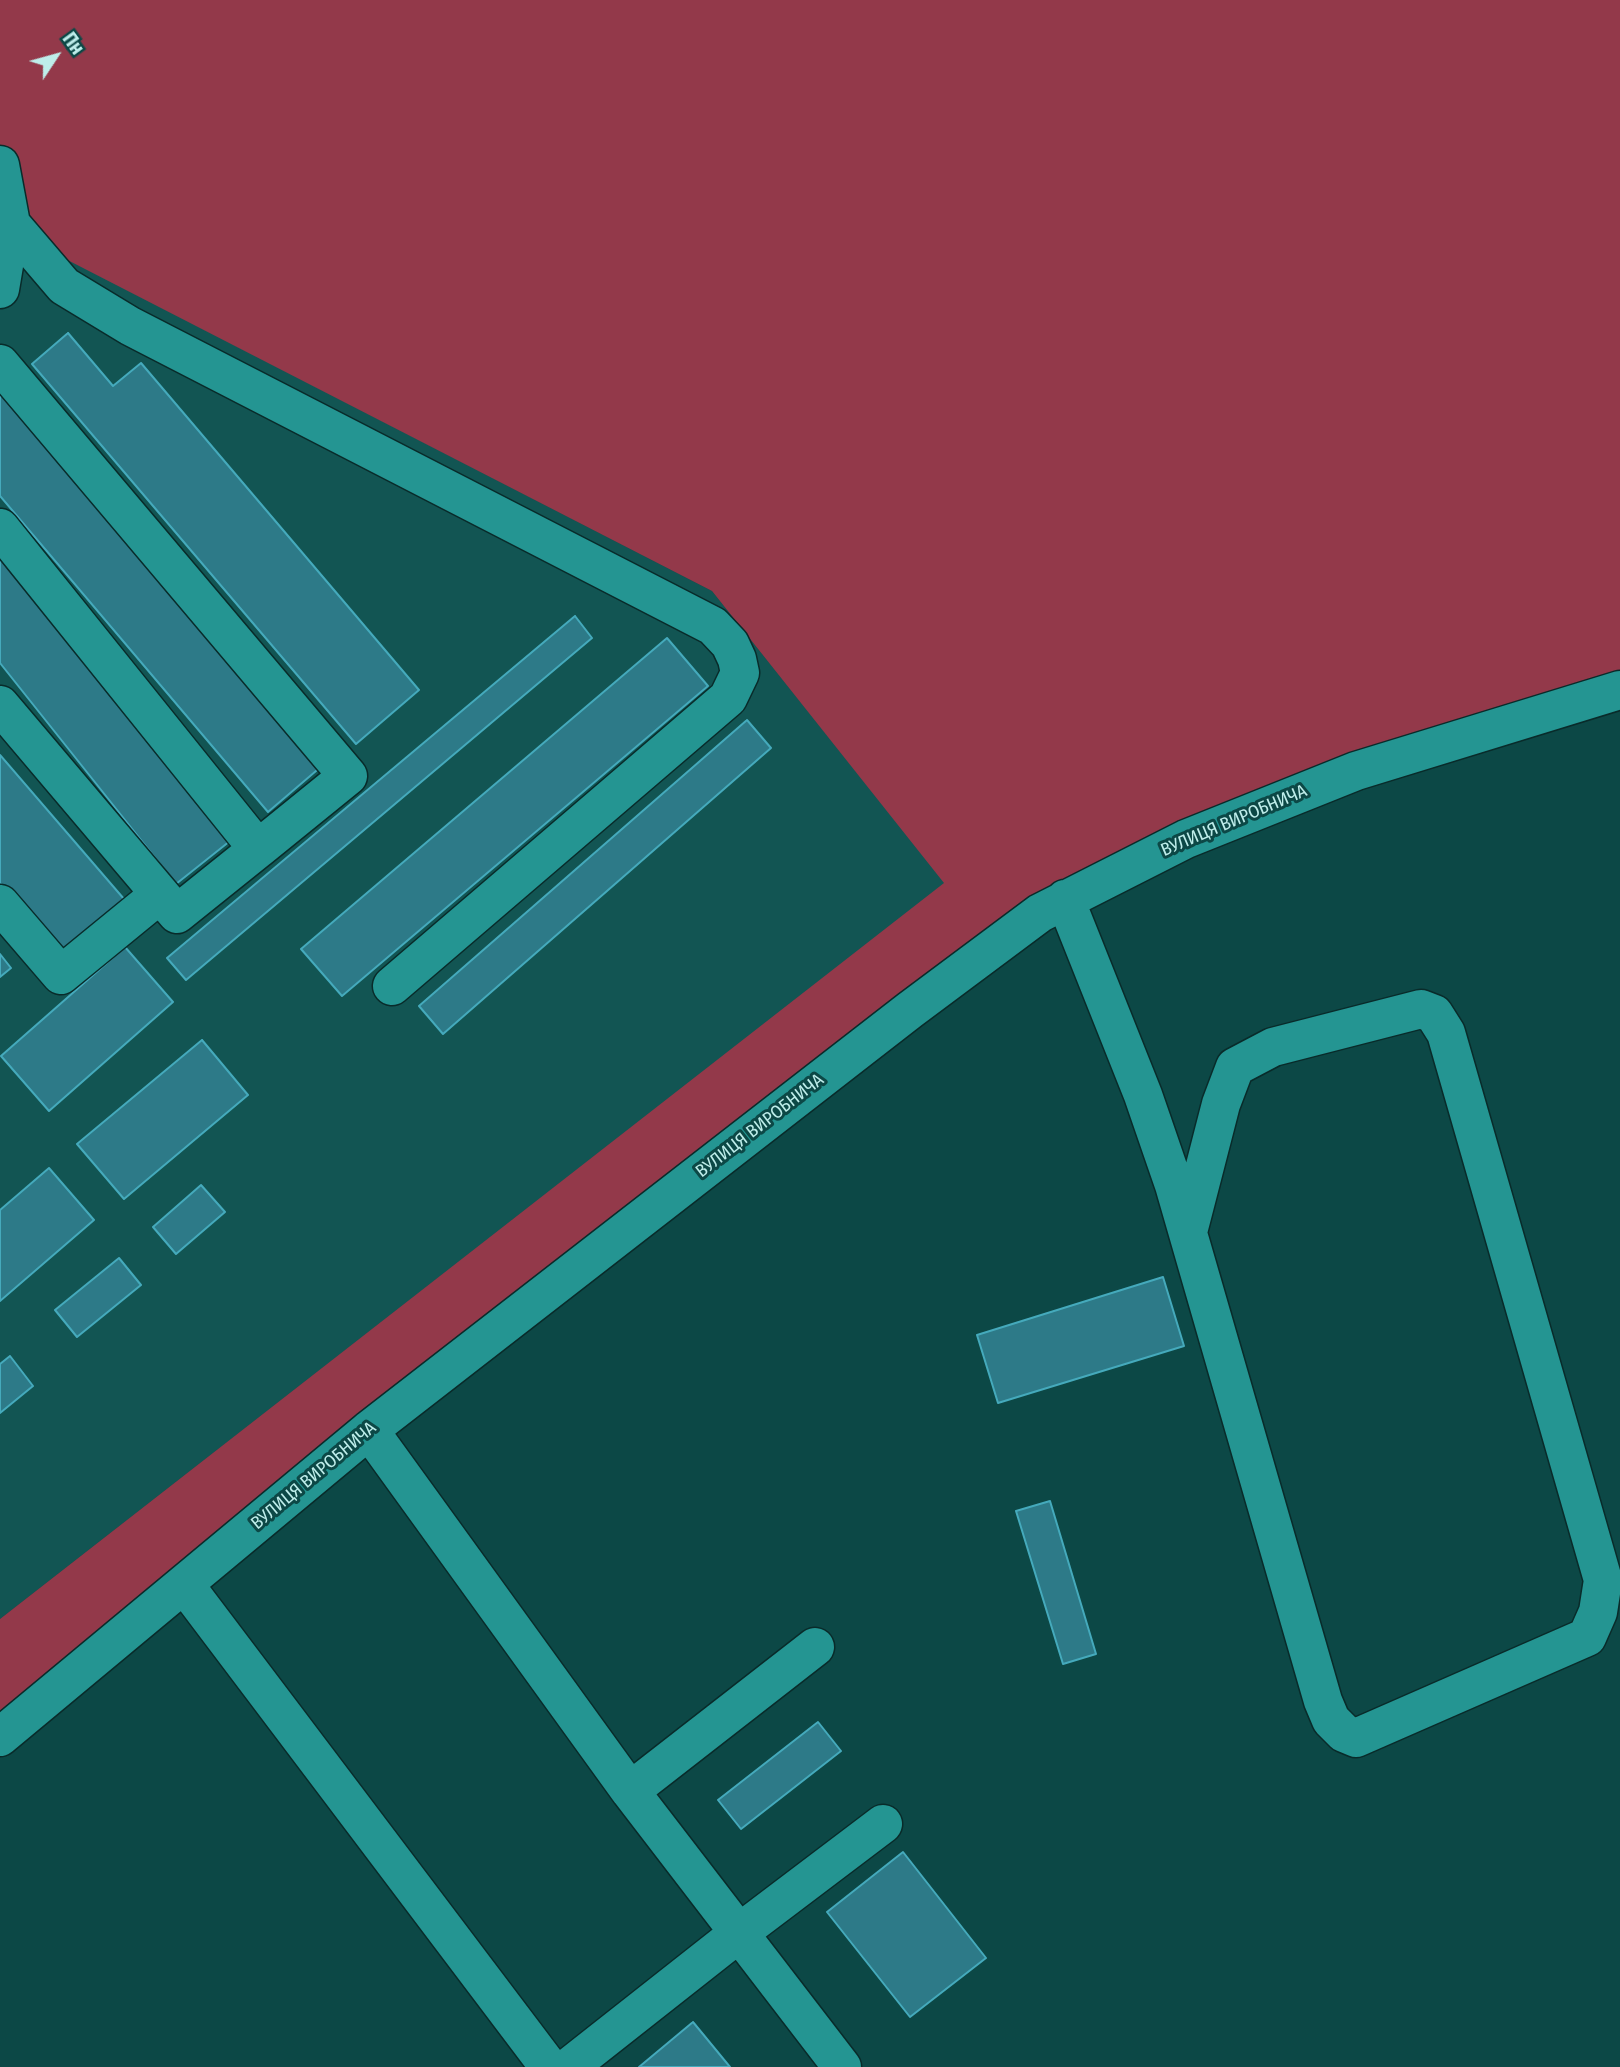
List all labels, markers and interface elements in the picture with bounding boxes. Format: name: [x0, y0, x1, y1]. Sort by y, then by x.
north arrow: [21, 21, 91, 91]
text: Пн: [58, 28, 89, 59]
street label: ВУЛИЦЯ ВИРОБНИЧА: [1158, 781, 1310, 861]
street label: ВУЛИЦЯ ВИРОБНИЧА: [692, 1069, 828, 1183]
street label: ВУЛИЦЯ ВИРОБНИЧА: [247, 1417, 381, 1535]

